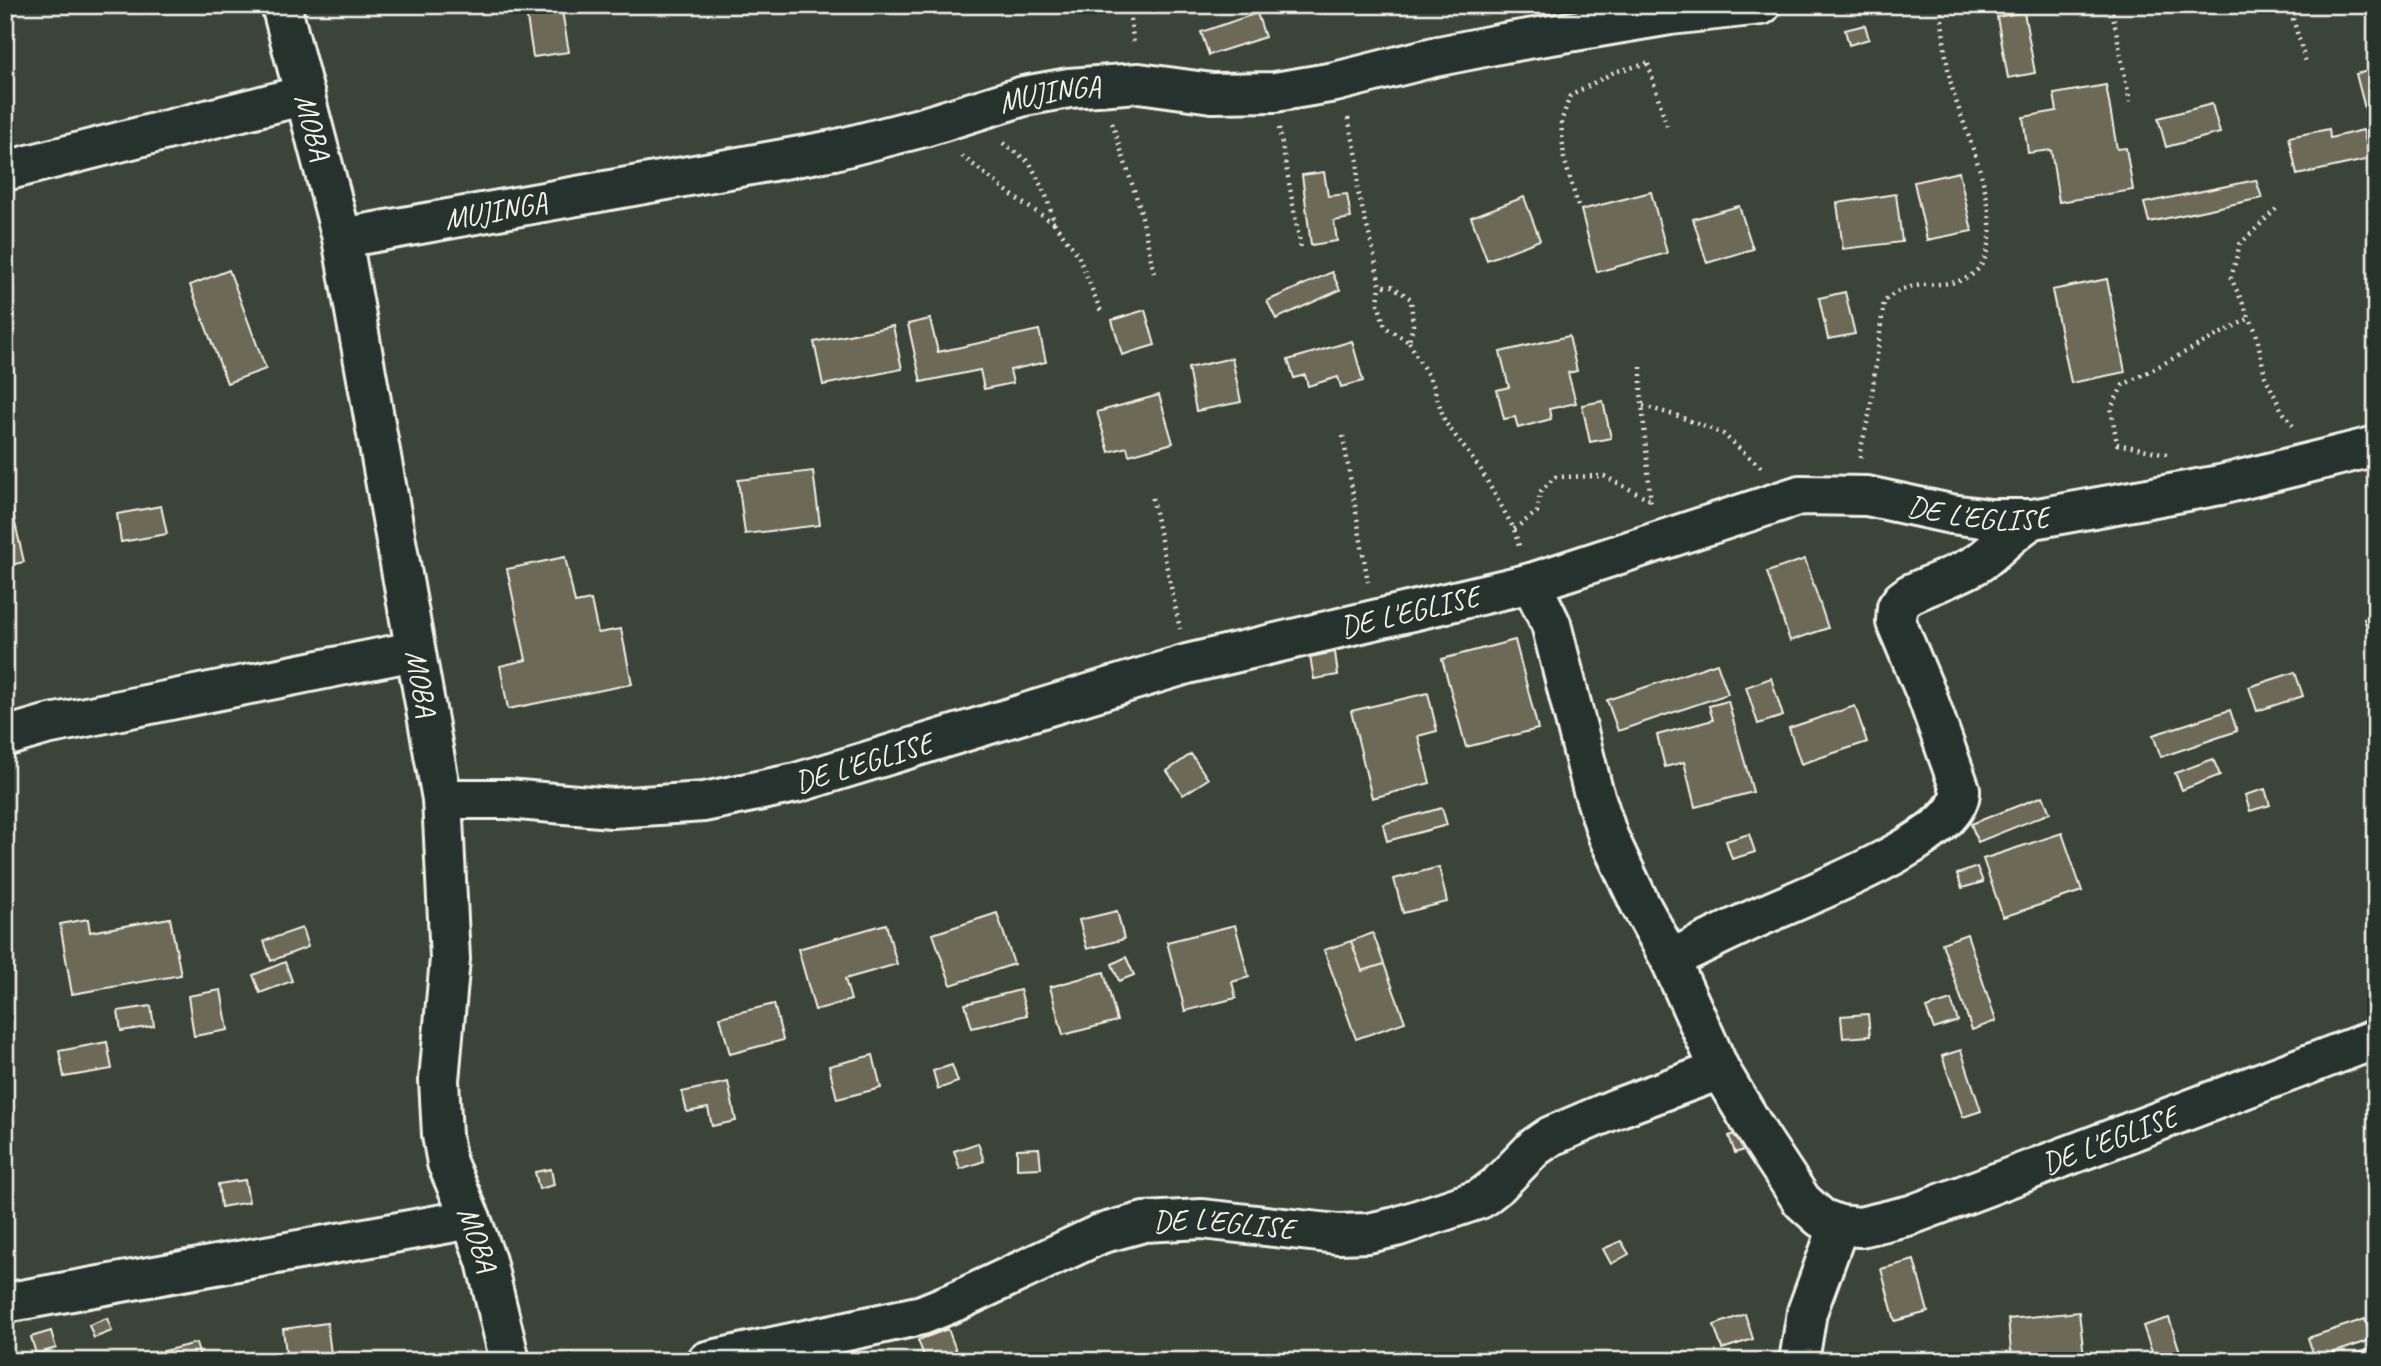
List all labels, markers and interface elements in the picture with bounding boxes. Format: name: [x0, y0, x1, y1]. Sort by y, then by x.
street label: MUJINGA: [993, 67, 1103, 122]
street label: MOBA: [286, 90, 340, 165]
street label: MUJINGA: [441, 183, 551, 238]
street label: DE L'EGLISE: [1904, 486, 2056, 539]
street label: DE L'EGLISE: [1336, 576, 1487, 646]
street label: MOBA: [397, 647, 446, 720]
street label: DE L'EGLISE: [790, 723, 940, 801]
street label: DE L'EGLISE: [2036, 1096, 2186, 1183]
street label: MOBA: [449, 1200, 507, 1276]
street label: DE L'EGLISE: [1152, 1200, 1300, 1248]

